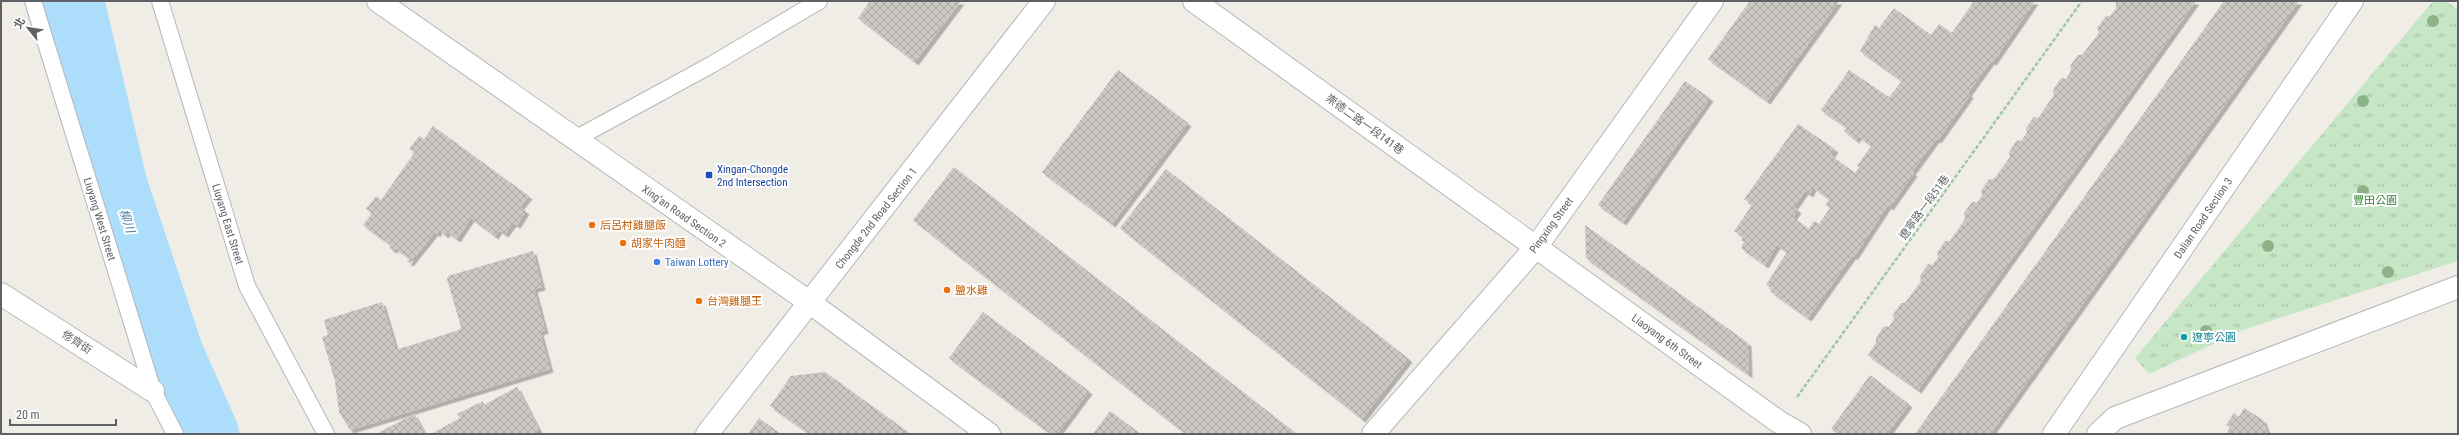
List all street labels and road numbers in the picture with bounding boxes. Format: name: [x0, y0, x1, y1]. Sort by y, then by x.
street label: 崇德二路一段141巷: [1323, 92, 1406, 157]
street label: Chongde 2nd Road Section 1: [833, 165, 920, 271]
street label: 遼寧路一段51巷: [1897, 172, 1952, 242]
street label: Dalian Road Section 3: [2172, 175, 2235, 261]
street label: Liuyang West Street: [81, 176, 118, 262]
street label: Liuyang East Street: [209, 182, 246, 266]
street label: Xing’an Road Section 2: [639, 183, 728, 250]
street label: Pingxing Street: [1527, 195, 1576, 256]
street label: Liaoyang 6th Street: [1629, 312, 1704, 371]
street label: 修齊街: [59, 328, 94, 357]

